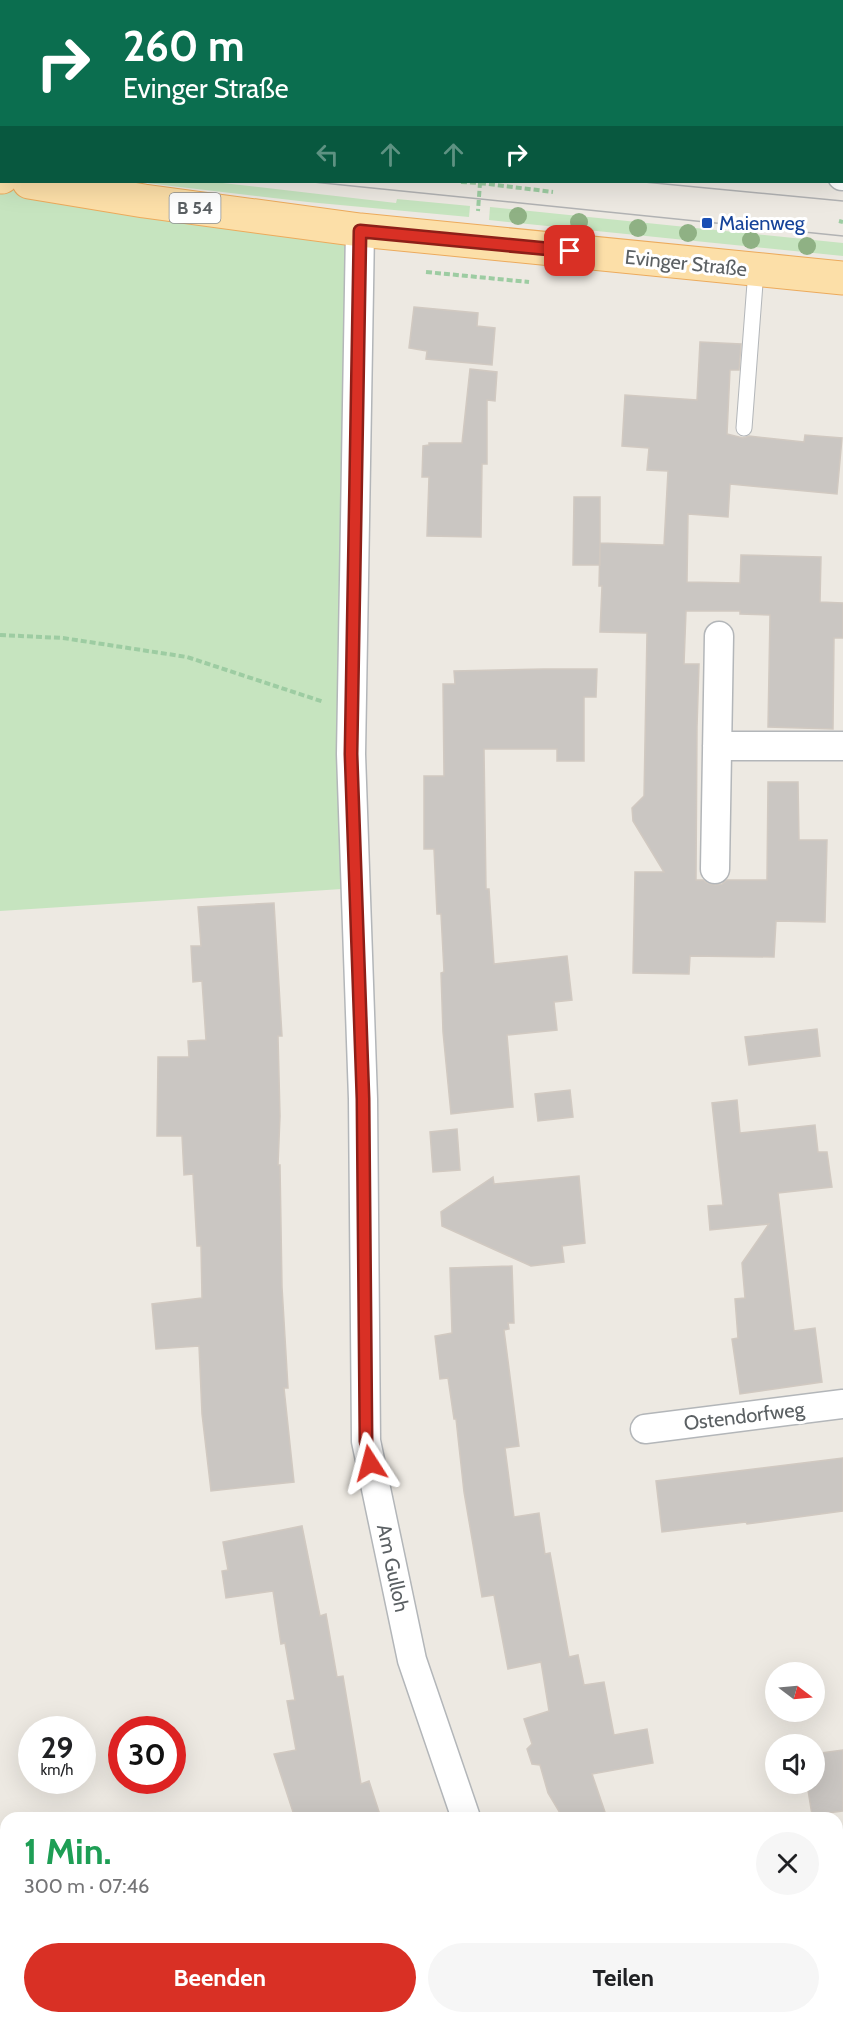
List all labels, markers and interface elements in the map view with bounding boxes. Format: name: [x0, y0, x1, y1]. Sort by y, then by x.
text: 260 m: [123, 20, 244, 72]
icon: right: [24, 24, 102, 102]
text: Evinger Straße: [123, 72, 289, 105]
icon: left: [311, 138, 344, 171]
icon: ahead: [374, 138, 407, 171]
icon: ahead: [437, 138, 470, 171]
icon: right: [500, 138, 533, 171]
road number: B 54: [170, 193, 220, 223]
place label: Maienweg: [719, 211, 806, 235]
marker: Maienweg: [700, 216, 714, 230]
pin: [544, 225, 595, 276]
icon: arrive: [553, 234, 586, 267]
street label: Evinger Straße: [624, 245, 748, 281]
street label: Ostendorfweg: [682, 1397, 807, 1435]
position arrow: [338, 1431, 402, 1495]
street label: Am Gulloh: [372, 1522, 414, 1614]
north arrow: [765, 1662, 825, 1722]
map controls: [765, 1662, 825, 1794]
speed limit sign: 30: [108, 1716, 186, 1794]
text: 29: [41, 1729, 73, 1766]
button: sound: [765, 1734, 825, 1794]
text: km/h: [41, 1761, 73, 1779]
text: 1 Min.: [24, 1829, 112, 1873]
button: close: [756, 1832, 819, 1895]
text: 300 m · 07:46: [24, 1874, 149, 1898]
button: Beenden: [24, 1943, 416, 2012]
button: Teilen: [428, 1943, 819, 2012]

